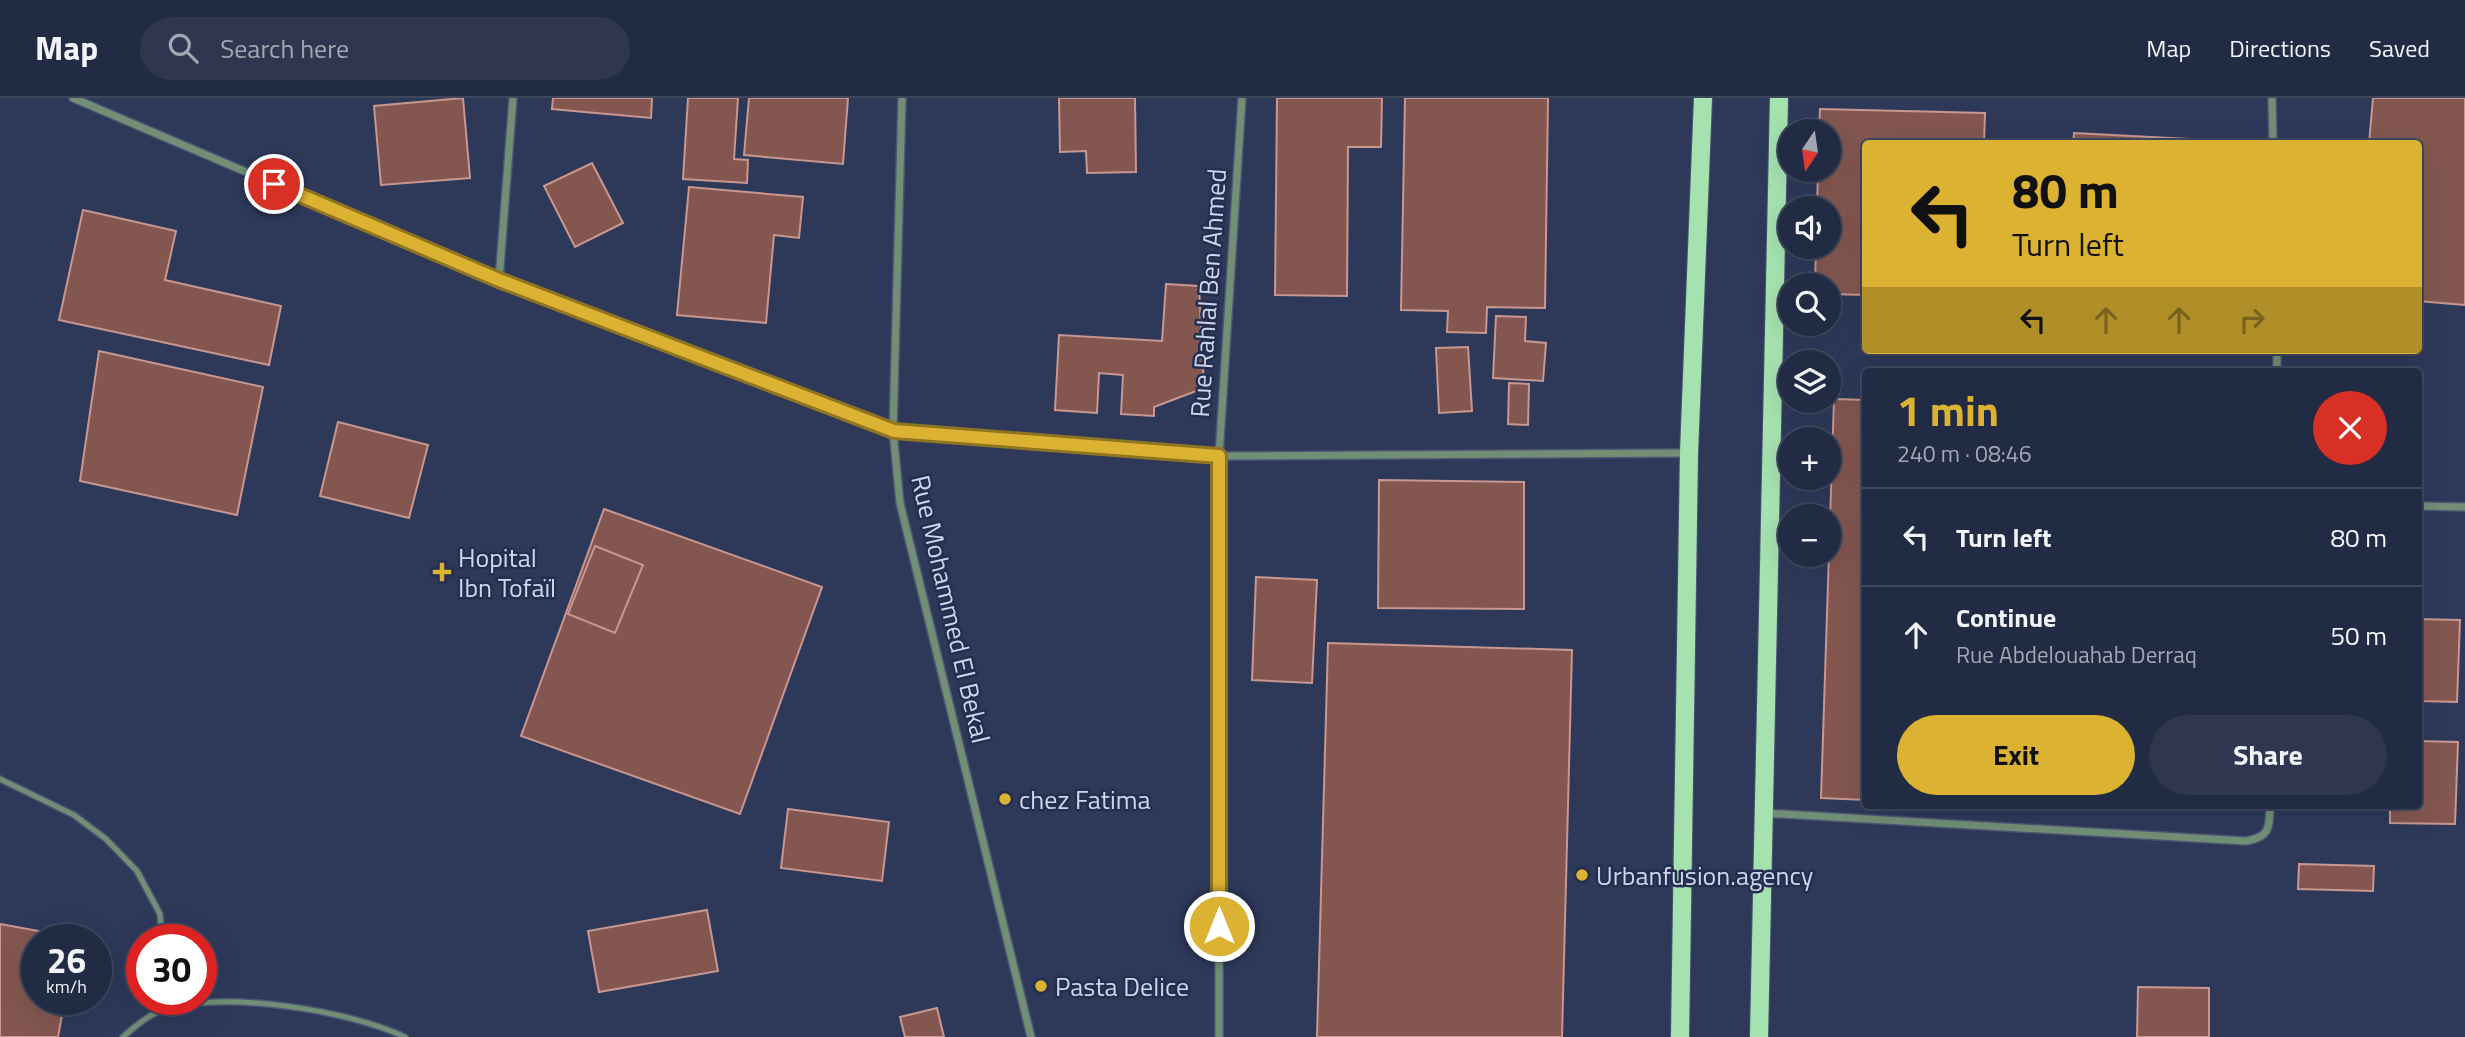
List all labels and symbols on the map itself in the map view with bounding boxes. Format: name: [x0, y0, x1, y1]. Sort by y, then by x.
north arrow: [1778, 119, 1841, 182]
pin: [244, 154, 304, 214]
street label: Rue Rahlal Ben Ahmed: [1180, 167, 1236, 419]
street label: Rue Mohammed El Bekal: [901, 471, 1001, 747]
place label: Hopital Ibn Tofaïl: [458, 538, 556, 607]
marker: Hopital Ibn Tofaïl: [432, 562, 452, 582]
place label: chez Fatima: [1019, 780, 1150, 819]
marker: chez Fatima: [997, 791, 1013, 807]
place label: Urbanfusion.agency: [1596, 856, 1813, 895]
marker: Urbanfusion.agency: [1574, 867, 1590, 883]
position arrow: [1182, 889, 1256, 963]
speed limit sign: 30: [126, 924, 217, 1015]
place label: Pasta Delice: [1055, 967, 1189, 1006]
marker: Pasta Delice: [1033, 978, 1049, 994]

